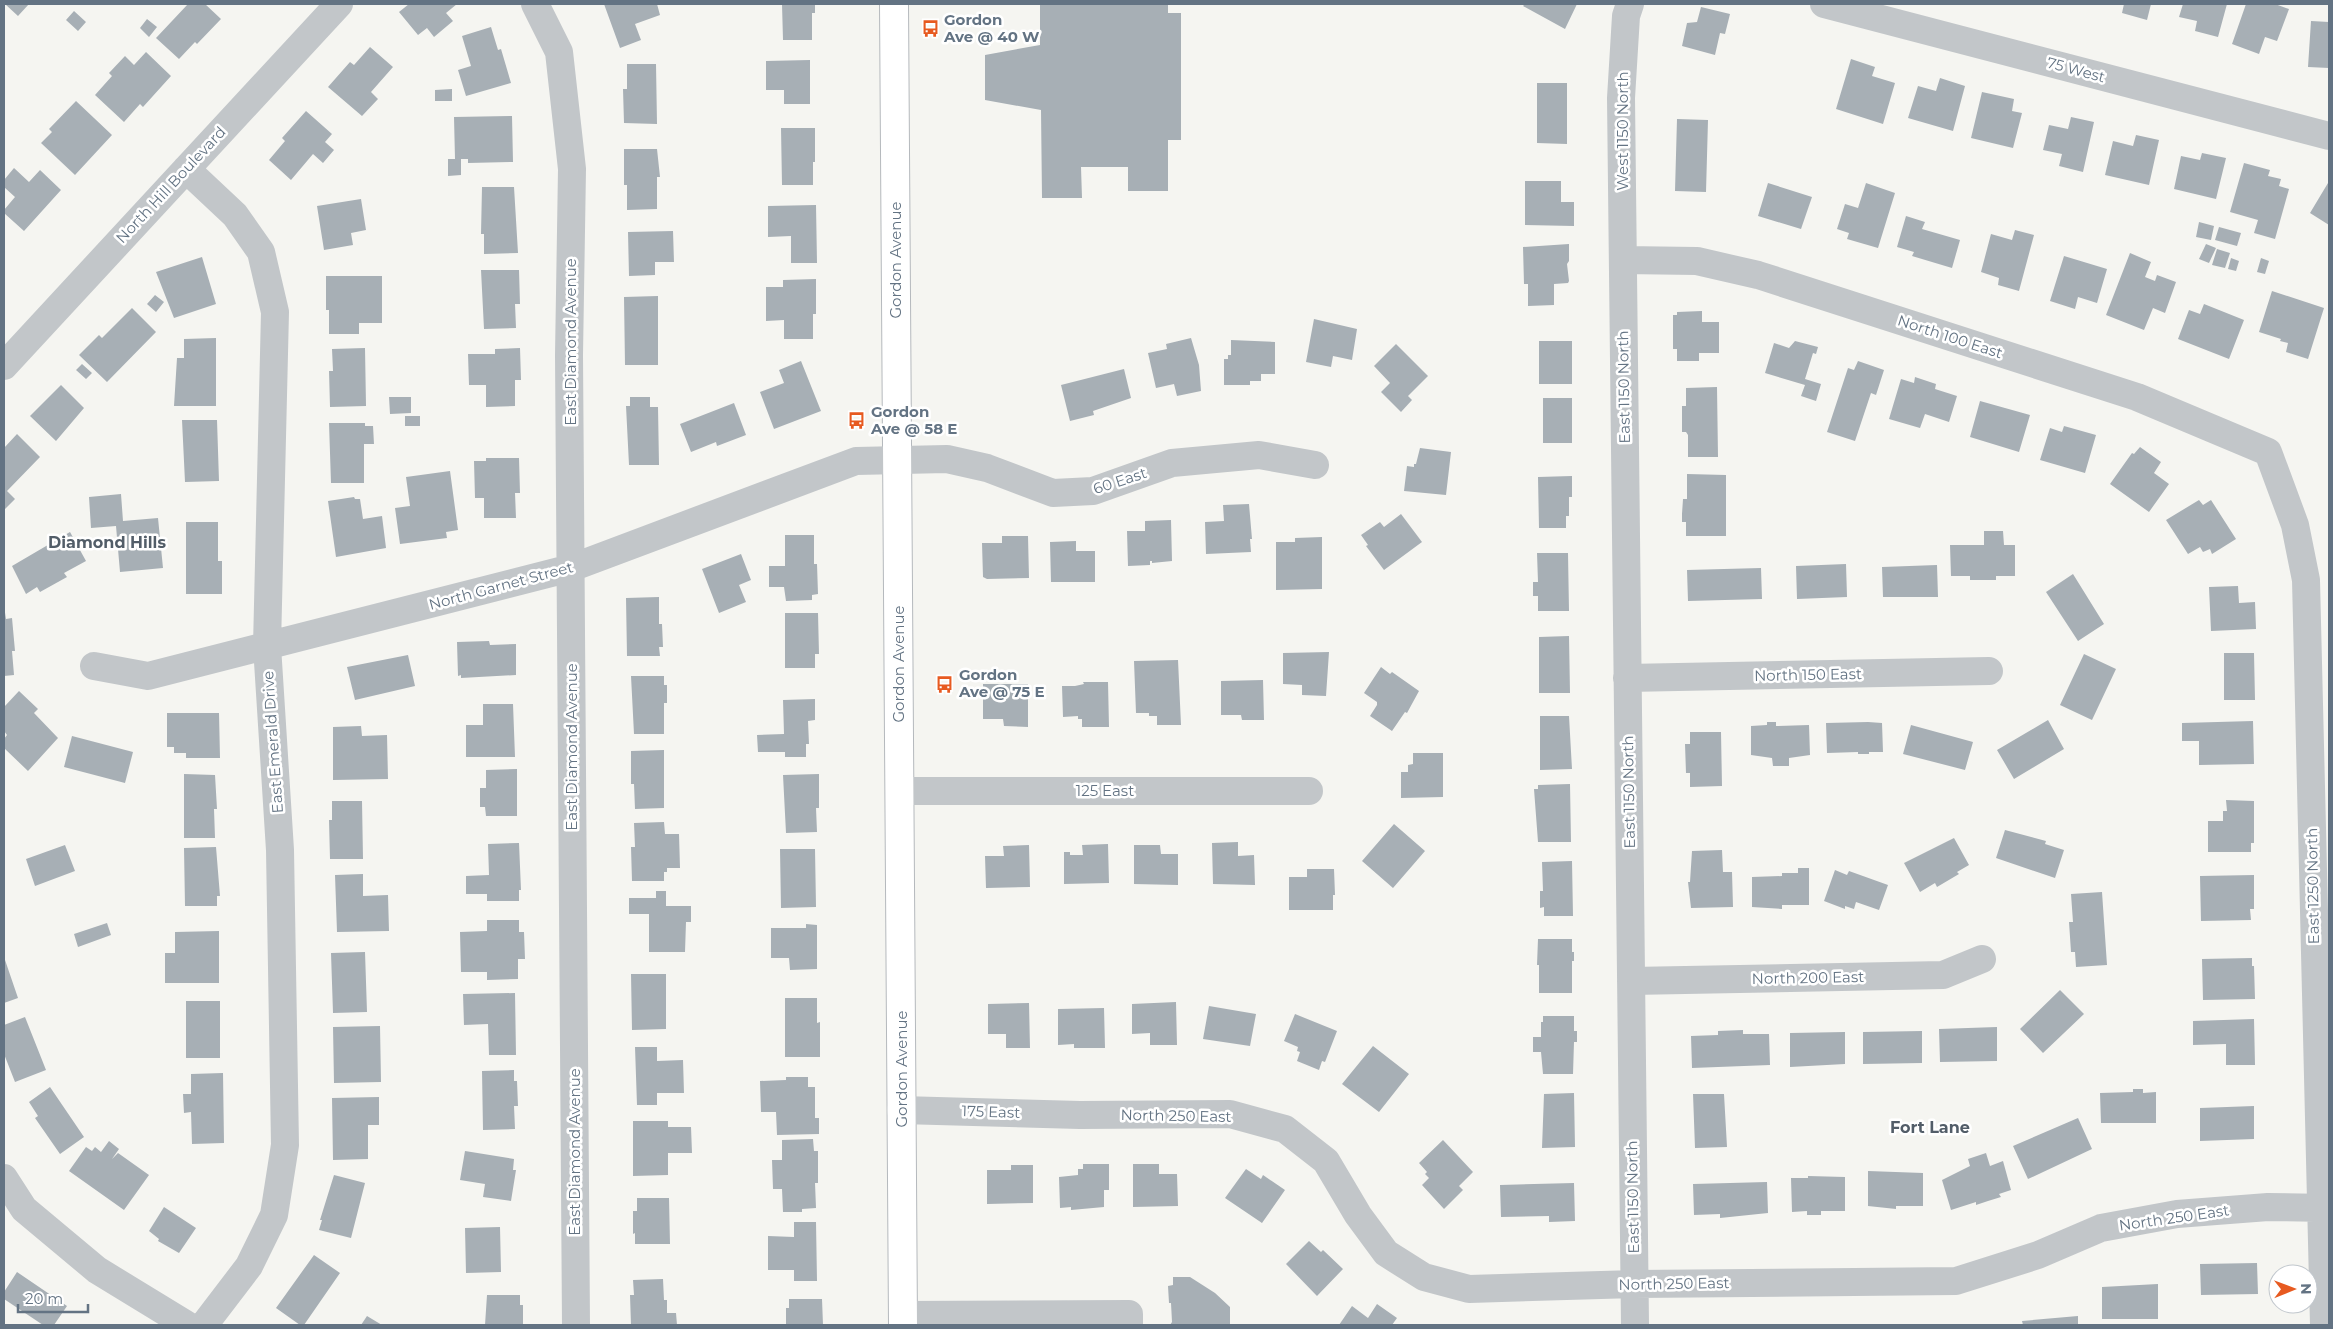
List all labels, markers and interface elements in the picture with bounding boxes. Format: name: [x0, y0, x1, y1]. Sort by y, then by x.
place label: Gordon Ave @ 40 W: [943, 10, 1040, 46]
bus stop icon: Gordon Ave @ 40 W: [920, 19, 940, 39]
street label: 75 West: [2045, 53, 2107, 86]
street label: West 1150 North: [1613, 71, 1632, 191]
street label: North Hill Boulevard: [112, 122, 230, 247]
street label: Gordon Avenue: [886, 201, 905, 319]
street label: East Diamond Avenue: [561, 258, 580, 426]
street label: North 100 East: [1895, 311, 2005, 362]
street label: East 1150 North: [1613, 330, 1634, 444]
place label: Gordon Ave @ 58 E: [870, 402, 957, 438]
bus stop icon: Gordon Ave @ 58 E: [847, 411, 867, 431]
street label: 60 East: [1091, 463, 1149, 498]
district label: Diamond Hills: [48, 533, 166, 552]
street label: North Garnet Street: [426, 557, 575, 614]
street label: Gordon Avenue: [889, 605, 908, 723]
street label: East Diamond Avenue: [562, 663, 581, 831]
street label: North 150 East: [1754, 664, 1862, 685]
place label: Gordon Ave @ 75 E: [958, 665, 1045, 701]
street label: East Emerald Drive: [258, 670, 287, 814]
bus stop icon: Gordon Ave @ 75 E: [935, 674, 955, 694]
street label: East 1150 North: [1618, 735, 1639, 849]
street label: 125 East: [1076, 781, 1134, 800]
street label: East 1250 North: [2302, 828, 2323, 944]
street label: North 200 East: [1752, 967, 1864, 988]
street label: Gordon Avenue: [892, 1010, 911, 1128]
street label: East Diamond Avenue: [565, 1068, 584, 1236]
street label: 175 East: [961, 1101, 1021, 1122]
street label: North 250 East: [1120, 1105, 1232, 1126]
district label: Fort Lane: [1890, 1118, 1970, 1137]
street label: East 1150 North: [1622, 1140, 1643, 1254]
street label: North 250 East: [2118, 1200, 2230, 1235]
north arrow: [2268, 1264, 2318, 1314]
street label: North 250 East: [1618, 1273, 1730, 1294]
scale bar: [18, 1282, 88, 1314]
text: N: [2297, 1283, 2315, 1295]
text: 20 m: [25, 1289, 63, 1308]

